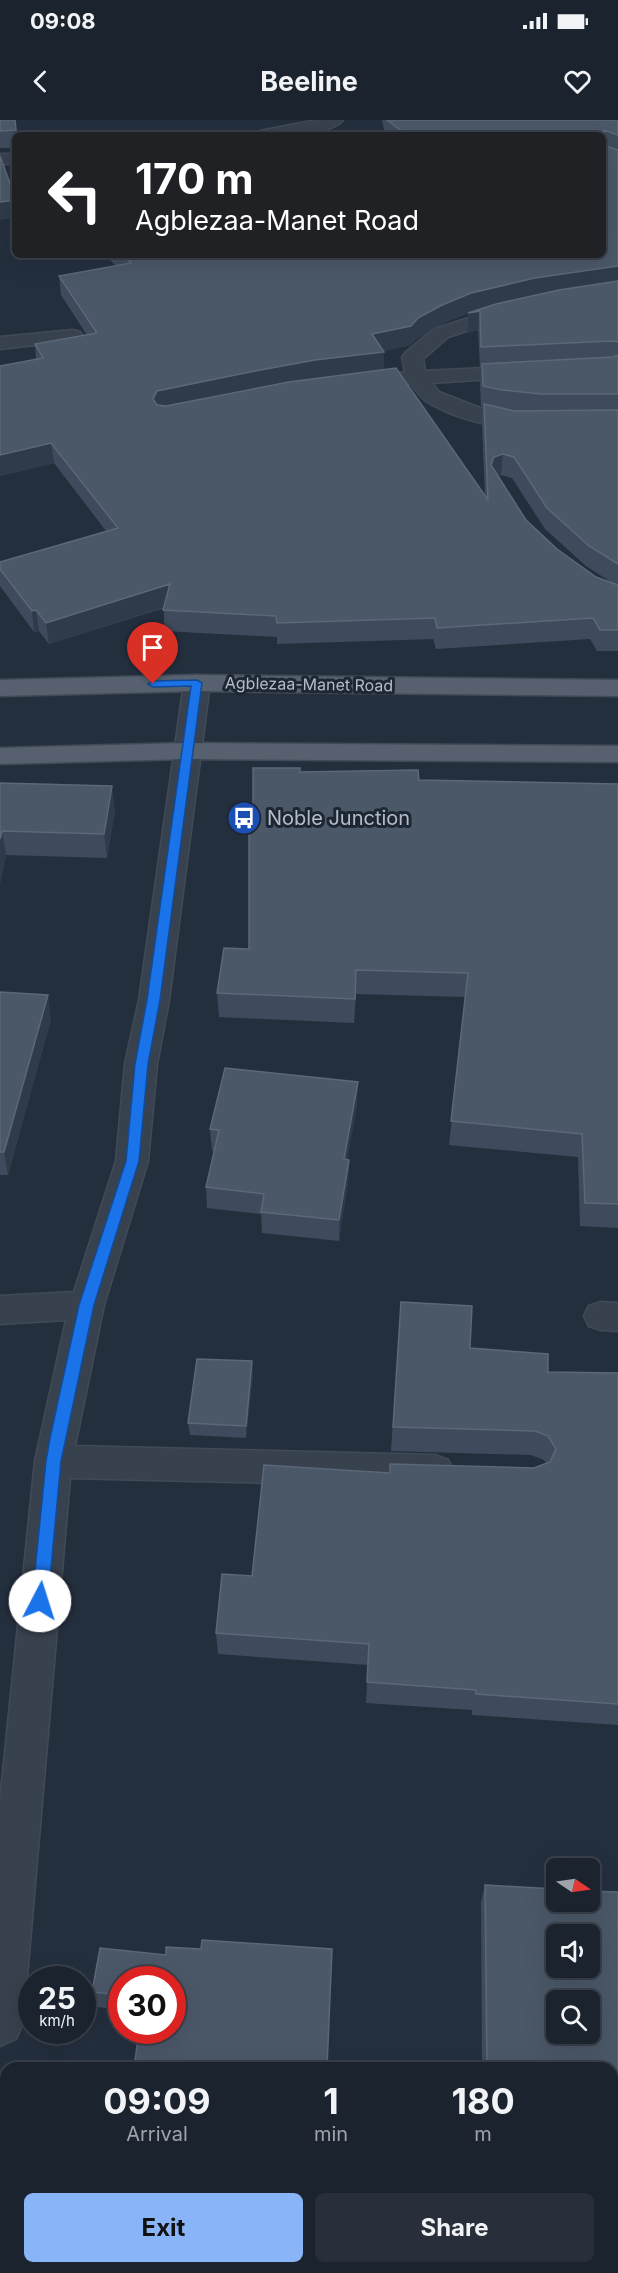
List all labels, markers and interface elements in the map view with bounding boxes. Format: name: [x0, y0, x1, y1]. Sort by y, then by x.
text: 09:08: [30, 8, 96, 34]
icon: back: [24, 65, 57, 98]
text: Beeline: [260, 65, 358, 98]
icon: heart: [561, 65, 594, 98]
text: 170 m: [135, 153, 253, 204]
icon: left: [36, 156, 114, 234]
text: Agblezaa-Manet Road: [135, 204, 419, 237]
pin: [127, 622, 178, 684]
icon: arrive: [136, 631, 169, 664]
street label: Agblezaa-Manet Road: [225, 673, 393, 695]
bus stop icon: Noble Junction: [226, 800, 262, 836]
place label: Noble Junction: [267, 806, 410, 830]
position arrow: [8, 1569, 72, 1633]
north arrow: [546, 1858, 600, 1912]
map controls: [546, 1858, 600, 2044]
button: sound: [546, 1924, 600, 1978]
speed limit sign: 30: [108, 1966, 186, 2044]
text: 25: [38, 1980, 76, 2016]
button: search: [546, 1990, 600, 2044]
text: km/h: [39, 2011, 75, 2030]
text: 09:09: [103, 2079, 211, 2123]
text: 1: [323, 2079, 339, 2123]
text: 180: [451, 2079, 515, 2123]
text: Arrival: [126, 2122, 188, 2146]
text: min: [314, 2122, 348, 2146]
text: m: [474, 2122, 492, 2146]
button: Exit: [24, 2193, 303, 2262]
button: Share: [315, 2193, 594, 2262]

